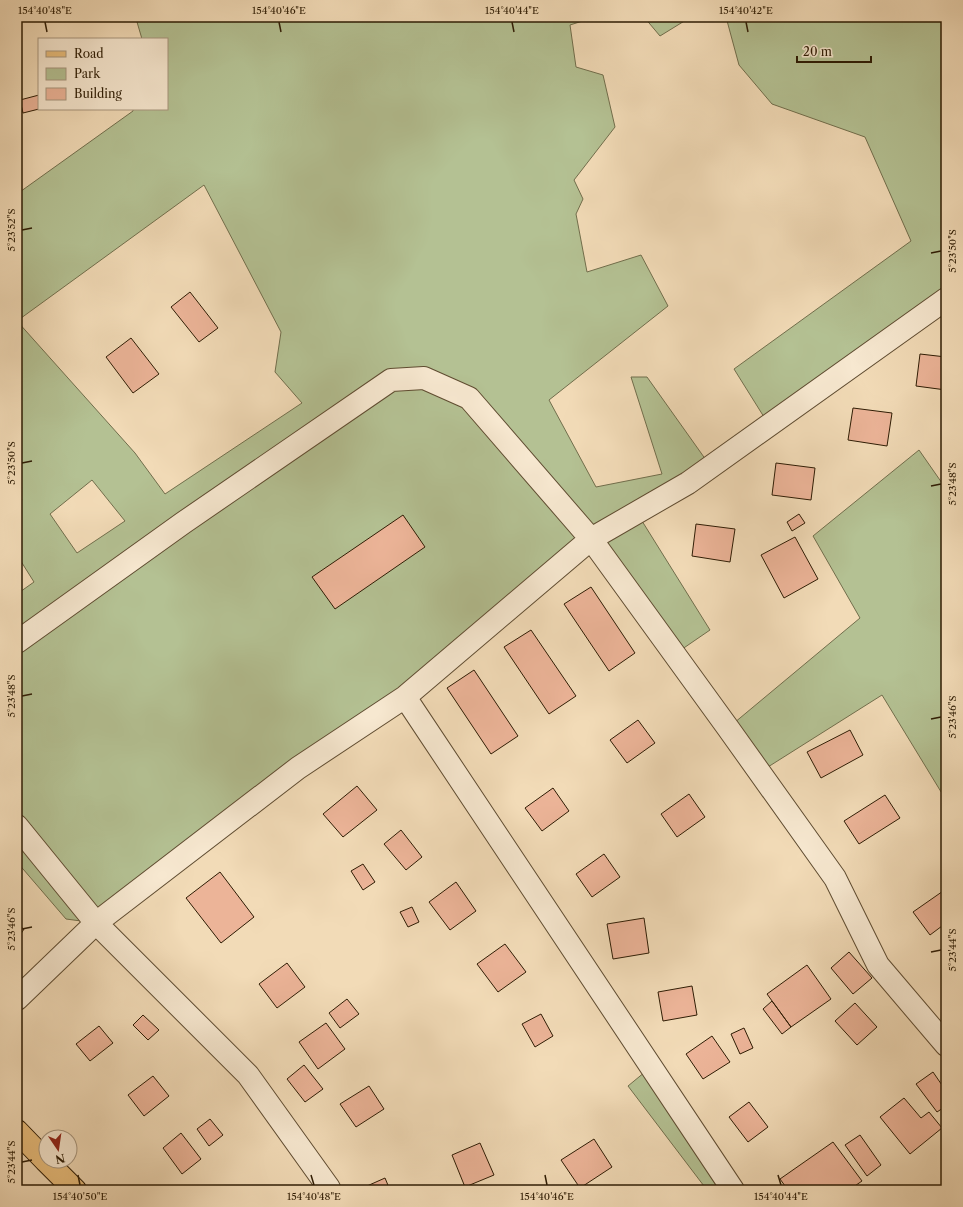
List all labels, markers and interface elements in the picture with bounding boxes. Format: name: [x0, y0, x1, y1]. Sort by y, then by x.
text: 154°40'48"E: [18, 4, 72, 17]
text: 154°40'46"E: [252, 4, 306, 17]
text: 154°40'44"E: [485, 4, 539, 17]
text: 154°40'42"E: [719, 4, 773, 17]
legend: [38, 38, 168, 110]
scale bar: [797, 38, 871, 64]
text: 20 m: [803, 44, 832, 59]
text: Road: [74, 46, 104, 61]
text: Park: [74, 66, 101, 81]
text: Building: [74, 86, 122, 101]
text: 5°23'52"S: [5, 208, 18, 252]
text: 5°23'50"S: [946, 229, 959, 273]
text: 5°23'50"S: [5, 441, 18, 485]
text: 5°23'48"S: [946, 462, 959, 506]
text: 5°23'48"S: [5, 674, 18, 718]
text: 5°23'46"S: [946, 696, 959, 738]
text: 5°23'46"S: [5, 908, 18, 950]
text: 5°23'44"S: [946, 929, 959, 971]
north arrow: [38, 1129, 78, 1169]
text: 5°23'44"S: [5, 1141, 18, 1183]
text: N: [54, 1151, 66, 1167]
text: 154°40'50"E: [53, 1190, 107, 1203]
text: 154°40'48"E: [287, 1190, 341, 1203]
text: 154°40'46"E: [520, 1190, 574, 1203]
text: 154°40'44"E: [754, 1190, 808, 1203]

